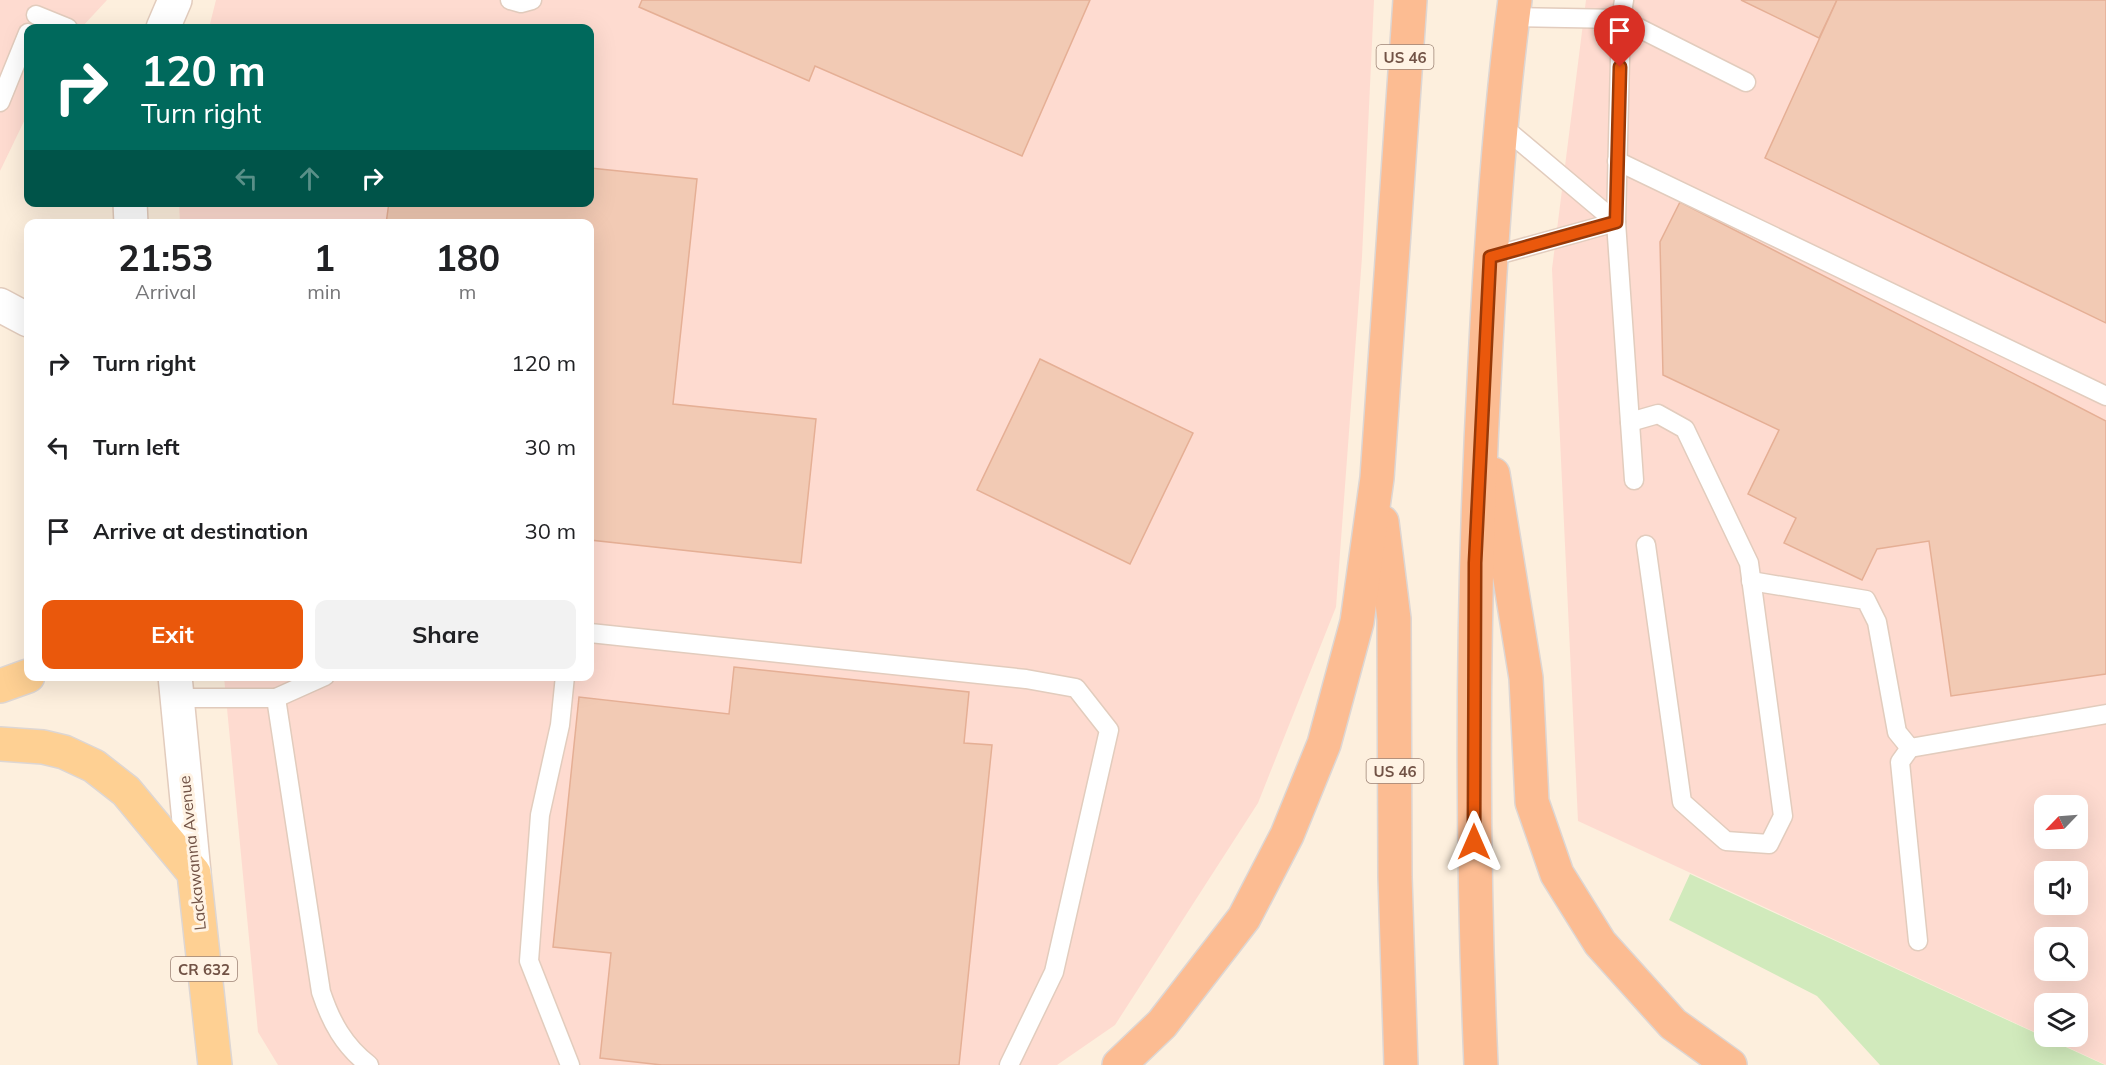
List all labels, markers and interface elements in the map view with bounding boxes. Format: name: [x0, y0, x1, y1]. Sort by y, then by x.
pin: [1594, 5, 1645, 67]
icon: arrive: [1603, 14, 1636, 47]
text: 120 m: [141, 44, 266, 97]
road number: US 46: [1376, 45, 1434, 69]
icon: right: [42, 48, 120, 126]
text: Turn right: [141, 96, 261, 130]
icon: left: [230, 162, 263, 195]
icon: ahead: [293, 162, 326, 195]
icon: right: [356, 162, 389, 195]
text: 21:53: [118, 235, 213, 280]
text: 1: [313, 235, 335, 280]
text: 180: [435, 235, 500, 280]
text: Arrival: [135, 279, 196, 304]
text: min: [307, 279, 341, 304]
text: m: [459, 279, 476, 304]
icon: right: [42, 347, 75, 380]
text: Turn right: [93, 349, 196, 377]
text: 120 m: [511, 349, 576, 377]
icon: left: [42, 431, 75, 464]
text: Turn left: [93, 433, 180, 461]
text: 30 m: [525, 433, 576, 461]
icon: arrive: [42, 515, 75, 548]
text: Arrive at destination: [93, 517, 308, 545]
text: 30 m: [525, 517, 576, 545]
button: Exit: [42, 600, 303, 669]
button: Share: [315, 600, 576, 669]
road number: US 46: [1366, 759, 1424, 783]
street label: Lackawanna Avenue: [174, 775, 210, 931]
north arrow: [2034, 795, 2088, 849]
map controls: [2034, 795, 2088, 1047]
position arrow: [1442, 810, 1506, 874]
button: sound: [2034, 861, 2088, 915]
button: search: [2034, 927, 2088, 981]
road number: CR 632: [171, 957, 237, 981]
button: layers: [2034, 993, 2088, 1047]

